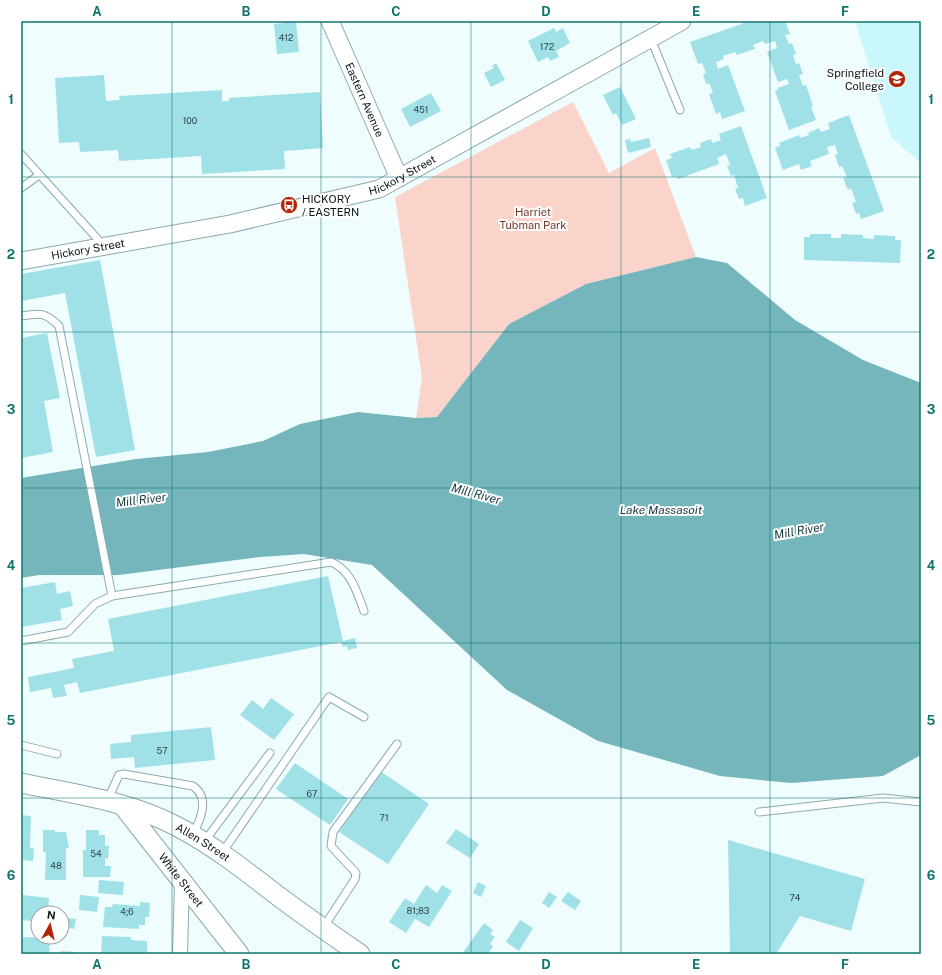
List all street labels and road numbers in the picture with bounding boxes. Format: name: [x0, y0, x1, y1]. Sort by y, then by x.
street label: Eastern Avenue: [343, 61, 386, 139]
street label: Hickory Street: [367, 153, 438, 197]
street label: Hickory Street: [50, 237, 126, 262]
street label: Allen Street: [174, 821, 232, 864]
street label: White Street: [156, 851, 206, 909]

